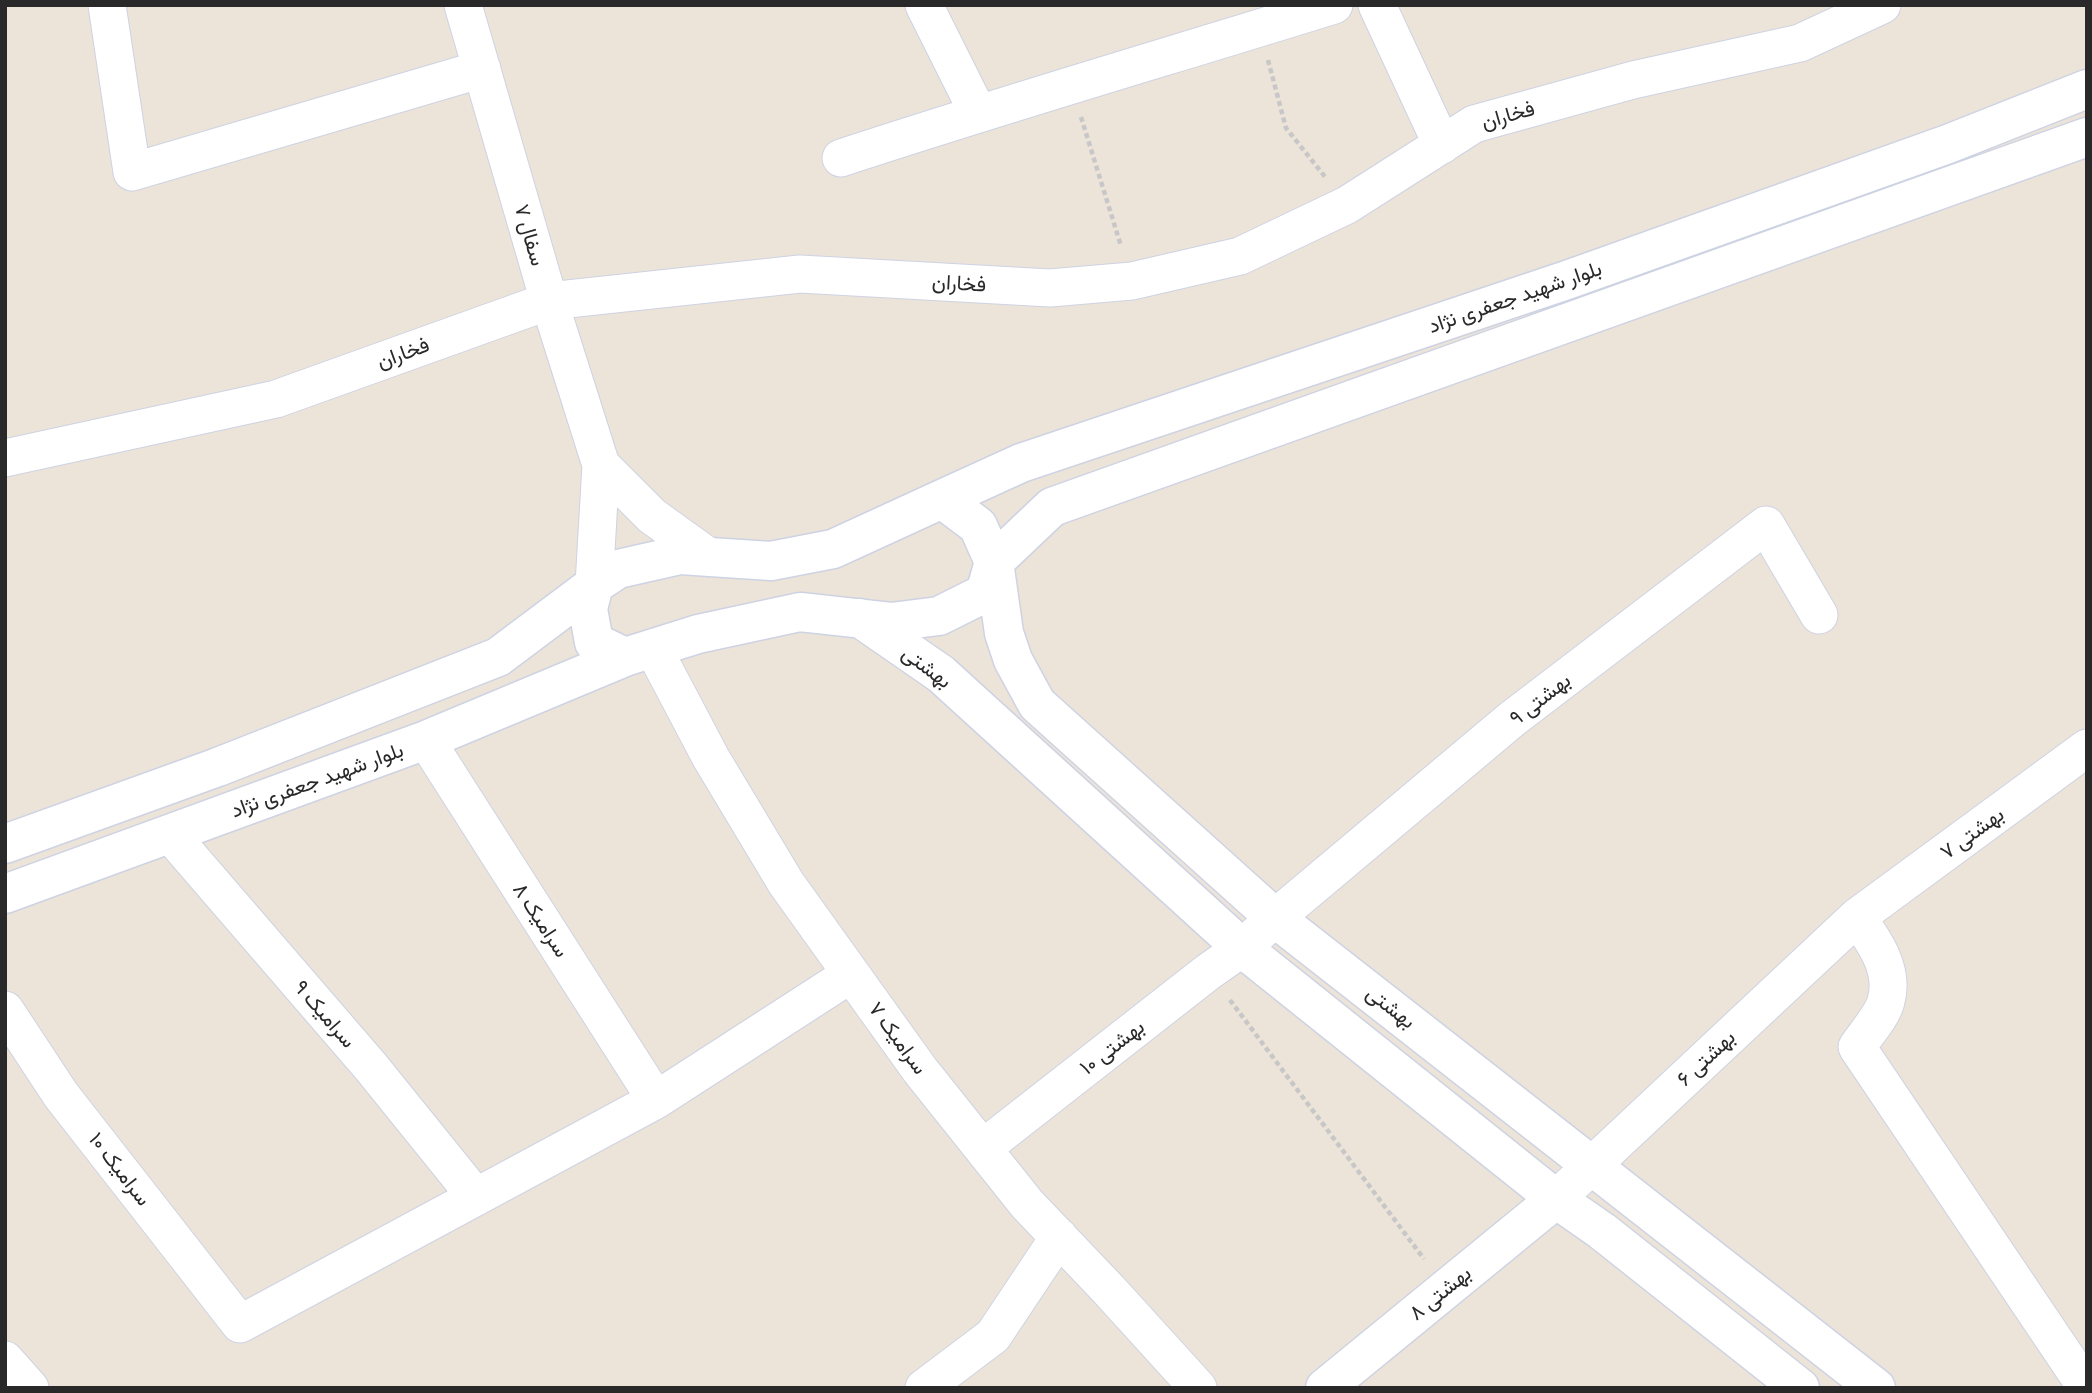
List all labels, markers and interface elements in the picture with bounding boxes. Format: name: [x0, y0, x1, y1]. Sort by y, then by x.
street label: فخاران: [1478, 95, 1538, 135]
street label: سفال ۷: [509, 201, 551, 269]
street label: بلوار شهید جعفری نژاد: [1425, 255, 1605, 339]
street label: فخاران: [931, 269, 987, 297]
street label: فخاران: [373, 332, 433, 374]
street label: بهشتی: [897, 640, 957, 694]
street label: بهشتی ۹: [1505, 667, 1575, 731]
street label: بلوار شهید جعفری نژاد: [227, 737, 407, 823]
street label: بهشتی ۷: [1935, 801, 2009, 865]
street label: سرامیک ۸: [508, 878, 574, 962]
street label: سرامیک ۹: [289, 975, 361, 1053]
street label: بهشتی: [1361, 980, 1421, 1034]
street label: سرامیک ۷: [863, 997, 933, 1079]
street label: بهشتی ۱۰: [1075, 1014, 1149, 1080]
street label: بهشتی ۶: [1672, 1025, 1740, 1091]
street label: سرامیک ۱۰: [84, 1127, 156, 1211]
street label: بهشتی ۸: [1404, 1260, 1476, 1326]

